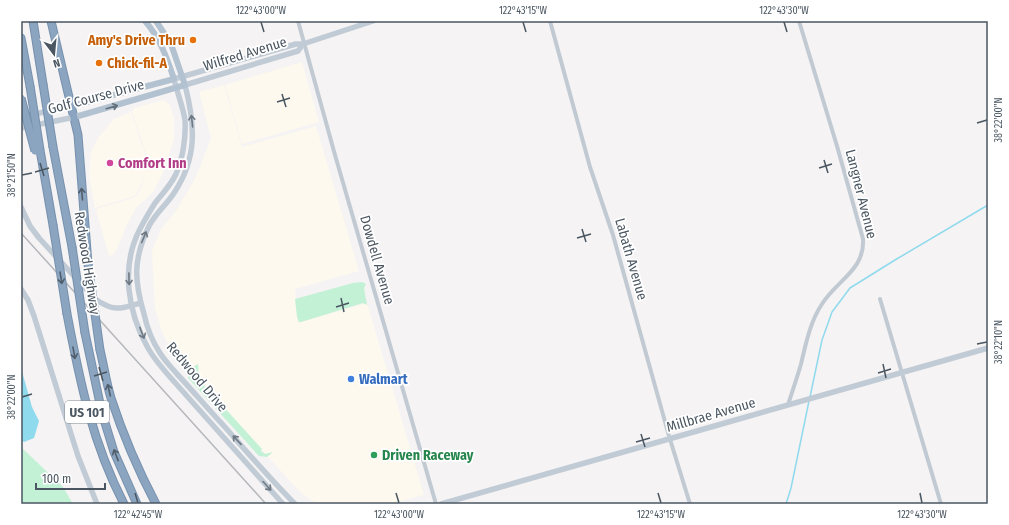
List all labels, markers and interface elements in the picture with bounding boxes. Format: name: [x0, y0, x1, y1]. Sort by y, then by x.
text: 122°43'00"W: [236, 5, 287, 17]
text: 122°43'15"W: [499, 5, 548, 17]
text: 122°43'30"W: [759, 5, 809, 17]
place label: Amy's Drive Thru: [87, 32, 185, 49]
street label: Wilfred Avenue: [201, 33, 289, 75]
north arrow: [34, 34, 74, 74]
marker: Amy's Drive Thru: [188, 35, 198, 45]
place label: Chick-fil-A: [107, 55, 167, 72]
text: N: [52, 56, 62, 70]
marker: Chick-fil-A: [94, 58, 104, 68]
street label: Golf Course Drive: [46, 76, 146, 118]
text: 38°22'00"N: [993, 97, 1005, 143]
one-way arrow: [105, 103, 118, 110]
one-way arrow: [189, 115, 196, 128]
street label: Langner Avenue: [842, 148, 880, 241]
text: 38°21'50"N: [6, 153, 18, 197]
place label: Comfort Inn: [118, 155, 187, 172]
marker: Comfort Inn: [105, 158, 115, 168]
one-way arrow: [79, 188, 86, 201]
street label: Redwood Highway: [70, 210, 104, 317]
street label: Dowdell Avenue: [356, 214, 398, 307]
street label: Labath Avenue: [611, 216, 651, 302]
one-way arrow: [141, 232, 149, 244]
one-way arrow: [57, 271, 65, 284]
one-way arrow: [125, 272, 133, 285]
text: 38°22'10"N: [993, 320, 1005, 364]
one-way arrow: [138, 327, 146, 339]
street label: Redwood Drive: [163, 339, 231, 416]
one-way arrow: [70, 346, 78, 359]
place label: Walmart: [359, 371, 409, 388]
text: 38°22'00"N: [6, 374, 18, 420]
marker: Walmart: [346, 374, 356, 384]
one-way arrow: [105, 384, 113, 397]
street label: Millbrae Avenue: [664, 394, 758, 436]
road number: US 101: [65, 401, 109, 423]
one-way arrow: [233, 436, 242, 446]
place label: Driven Raceway: [382, 447, 474, 464]
one-way arrow: [111, 450, 119, 462]
marker: Driven Raceway: [369, 450, 379, 460]
scale bar: [36, 465, 105, 491]
text: 100 m: [42, 472, 71, 486]
one-way arrow: [262, 481, 271, 491]
text: 122°42'45"W: [114, 509, 163, 521]
text: 122°43'00"W: [374, 509, 425, 521]
text: 122°43'15"W: [637, 509, 686, 521]
text: 122°43'30"W: [897, 509, 947, 521]

